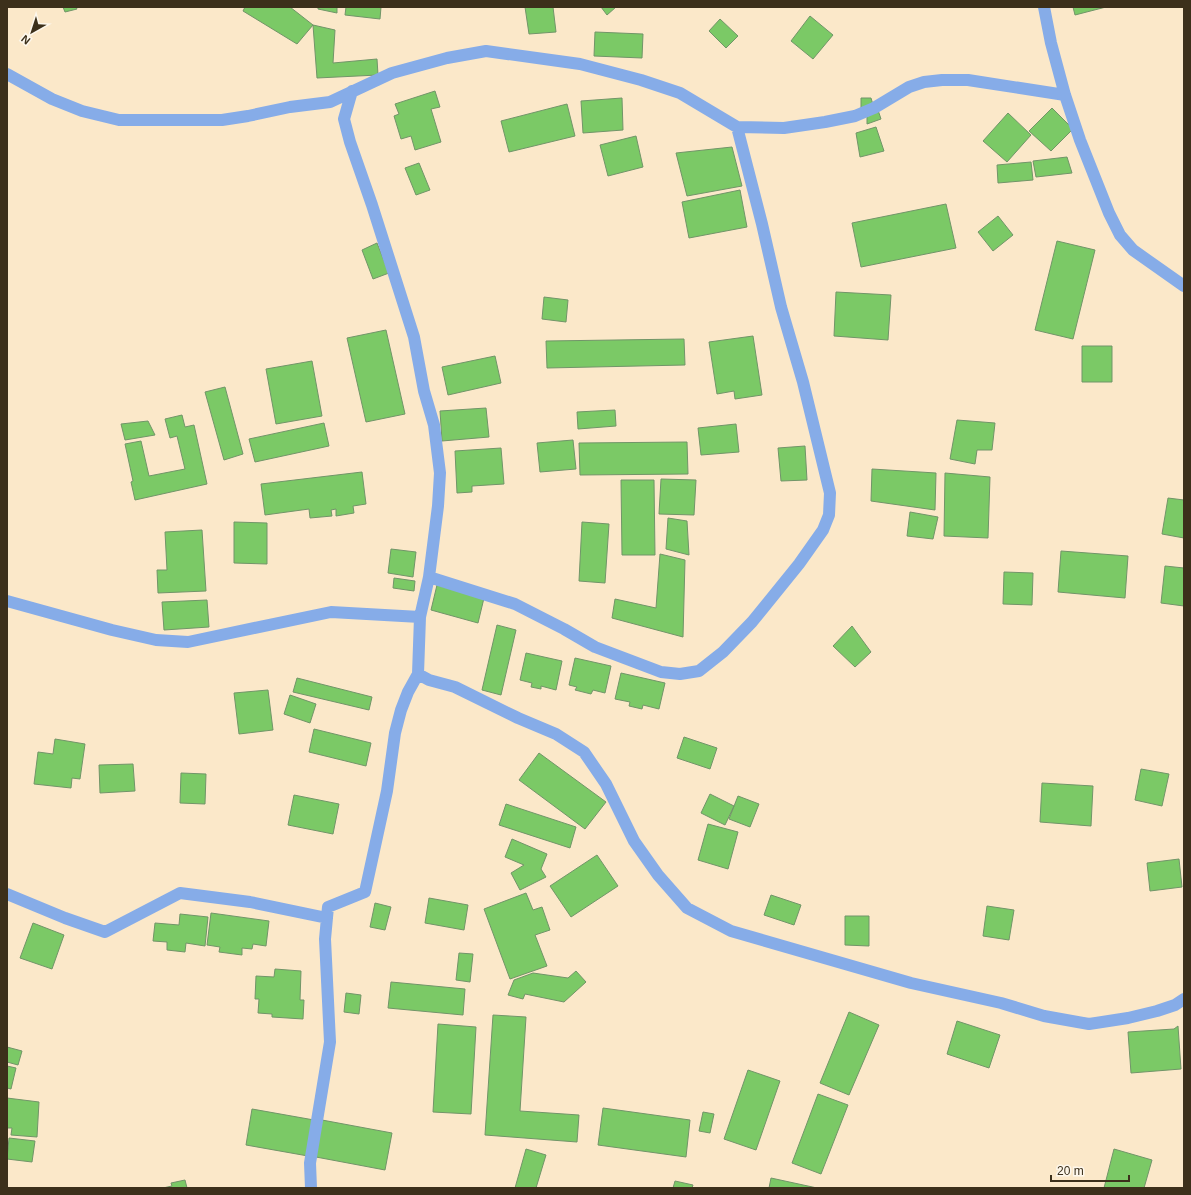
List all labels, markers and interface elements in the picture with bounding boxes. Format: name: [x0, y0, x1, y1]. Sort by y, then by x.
north arrow: [12, 12, 52, 52]
text: N: [19, 33, 33, 47]
scale bar: [1051, 1157, 1129, 1183]
text: 20 m: [1057, 1164, 1084, 1178]

